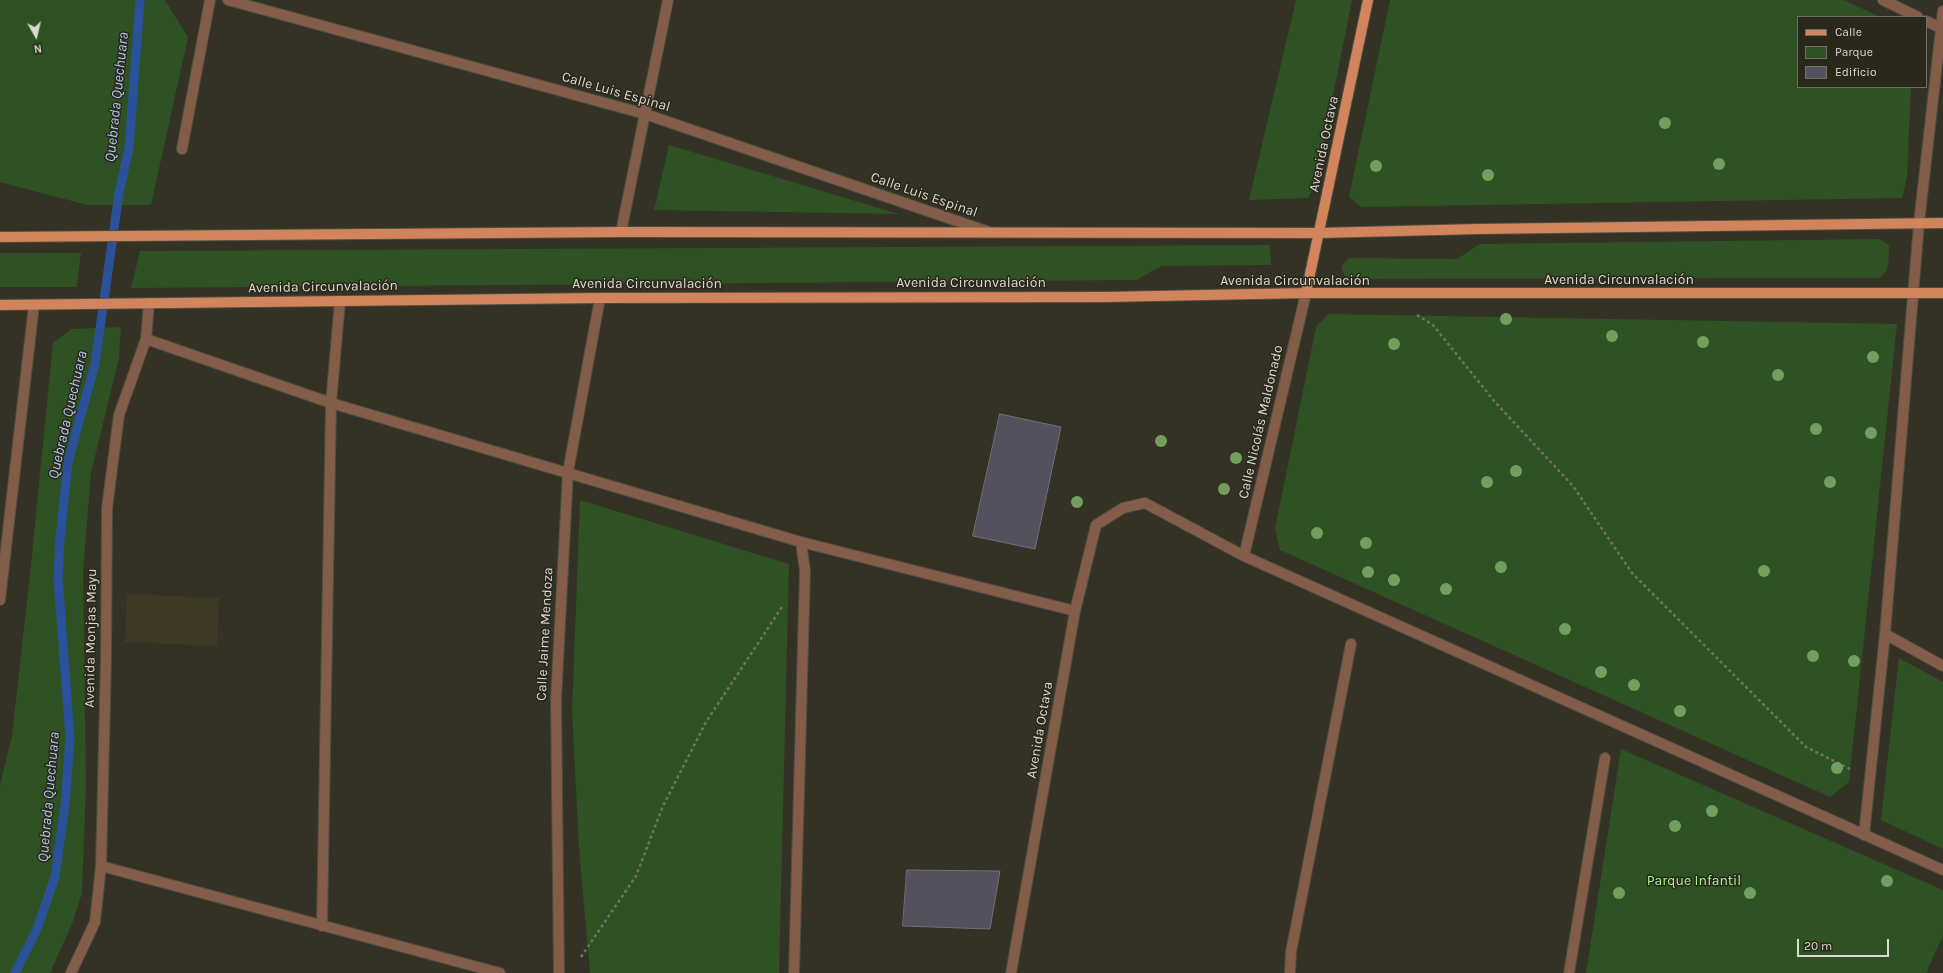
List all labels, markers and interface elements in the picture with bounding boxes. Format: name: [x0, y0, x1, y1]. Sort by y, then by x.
north arrow: [16, 16, 56, 56]
legend: [1797, 16, 1927, 88]
text: Calle: [1835, 25, 1862, 39]
water label: Quebrada Quechuara: [101, 31, 133, 163]
text: N: [33, 41, 43, 55]
text: Parque: [1835, 45, 1873, 59]
text: Edificio: [1835, 65, 1876, 79]
street label: Calle Luis Espinal: [560, 68, 672, 116]
street label: Avenida Octava: [1306, 94, 1342, 194]
street label: Calle Luis Espinal: [868, 169, 980, 221]
street label: Avenida Circunvalación: [1544, 272, 1694, 288]
street label: Avenida Circunvalación: [1220, 273, 1370, 289]
street label: Avenida Circunvalación: [896, 275, 1046, 291]
street label: Avenida Circunvalación: [572, 276, 722, 292]
street label: Avenida Circunvalación: [248, 277, 398, 297]
street label: Calle Nicolás Maldonado: [1235, 344, 1287, 500]
water label: Quebrada Quechuara: [45, 349, 91, 481]
street label: Calle Jaime Mendoza: [533, 567, 557, 701]
street label: Avenida Monjas Mayu: [81, 568, 101, 708]
street label: Avenida Octava: [1023, 680, 1057, 780]
water label: Quebrada Quechuara: [34, 731, 64, 863]
park label: Parque Infantil: [1647, 873, 1741, 889]
scale bar: [1799, 931, 1891, 957]
text: 20 m: [1804, 939, 1832, 953]

